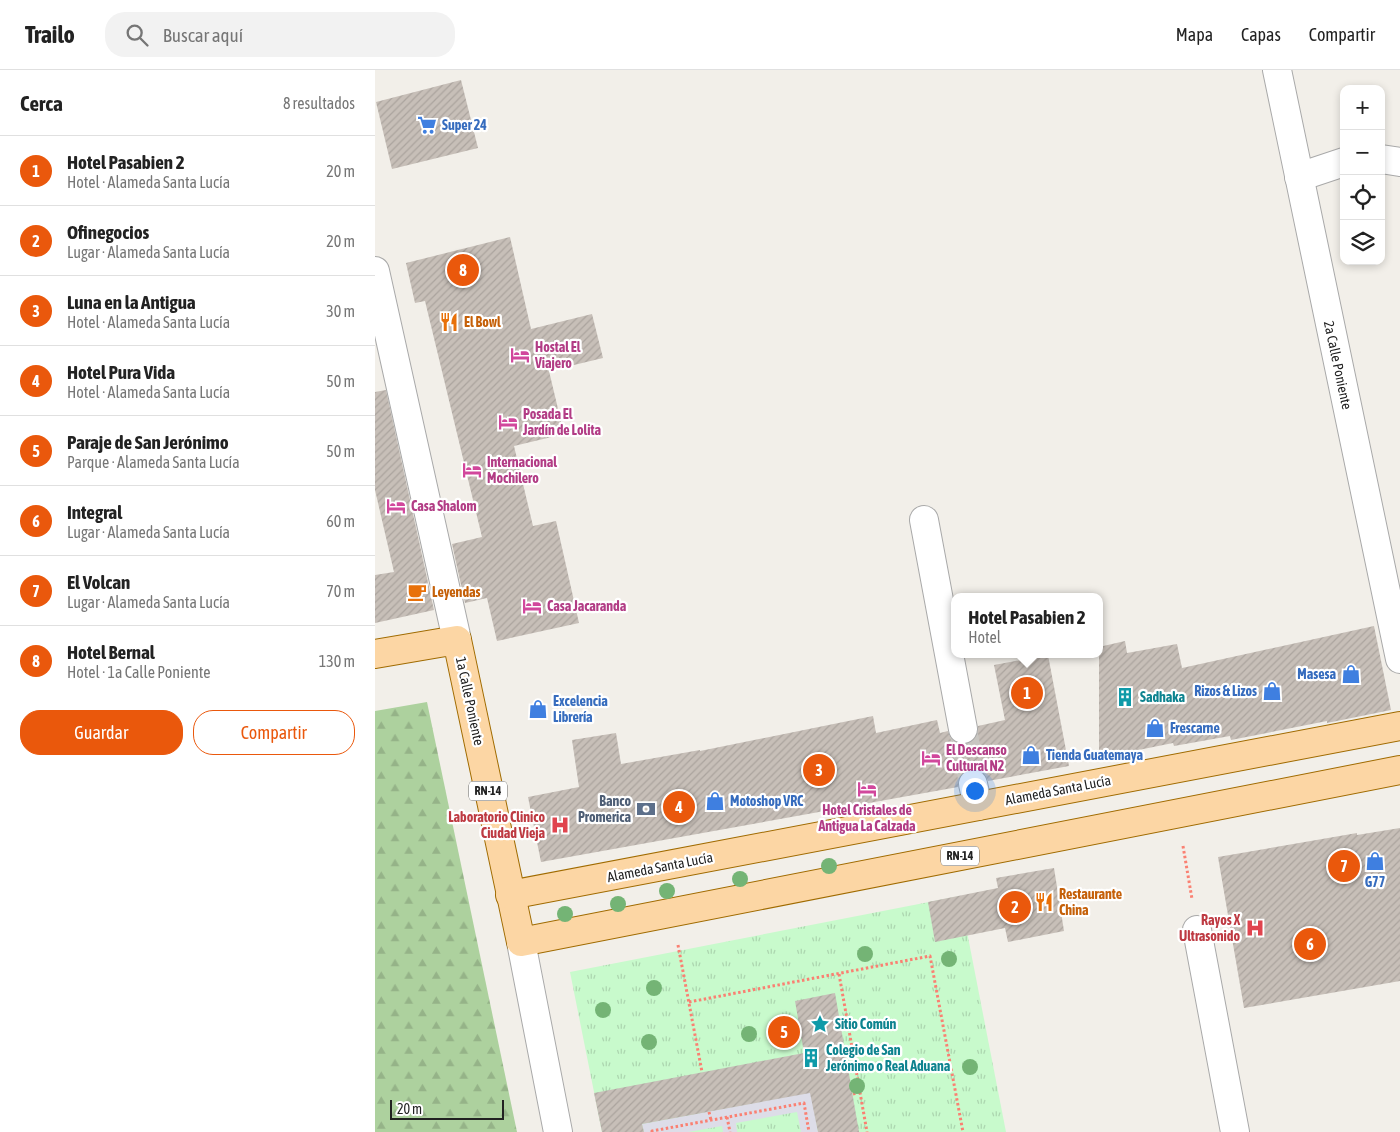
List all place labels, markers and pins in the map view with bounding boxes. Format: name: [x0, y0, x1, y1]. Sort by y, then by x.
supermarket icon: Super 24: [416, 114, 438, 136]
place label: Super 24: [442, 117, 487, 133]
pin: 8: [447, 251, 479, 289]
restaurant icon: El Bowl: [438, 311, 460, 333]
place label: El Bowl: [464, 314, 501, 330]
place label: Hostal El Viajero: [534, 339, 581, 371]
hotel icon: Hostal El Viajero: [509, 344, 531, 366]
place label: Posada El Jardín de Lolita: [522, 406, 602, 438]
hotel icon: Posada El Jardín de Lolita: [497, 411, 519, 433]
place label: Internacional Mochilero: [487, 454, 557, 486]
hotel icon: Internacional Mochilero: [461, 459, 483, 481]
hotel icon: Casa Shalom: [385, 495, 407, 517]
place label: Casa Shalom: [411, 498, 477, 514]
cafe icon: Leyendas: [406, 581, 428, 603]
place label: Leyendas: [432, 584, 481, 600]
hotel icon: Casa Jacaranda: [521, 595, 543, 617]
place label: Casa Jacaranda: [547, 598, 627, 614]
shop icon: Masesa: [1340, 663, 1362, 685]
place label: Masesa: [1297, 666, 1336, 682]
pin: 1: [1011, 674, 1043, 712]
shop icon: Rizos & Lizos: [1261, 680, 1283, 702]
place label: Rizos & Lizos: [1194, 683, 1257, 699]
building icon: Sadhaka: [1114, 686, 1136, 708]
place label: Sadhaka: [1140, 689, 1185, 705]
place label: Excelencia Librería: [553, 693, 608, 725]
shop icon: Excelencia Librería: [527, 698, 549, 720]
shop icon: Frescarne: [1144, 717, 1166, 739]
place label: Frescarne: [1170, 720, 1220, 736]
place label: El Descanso Cultural N2: [946, 742, 1007, 774]
shop icon: Tienda Guatemaya: [1020, 744, 1042, 766]
hotel icon: El Descanso Cultural N2: [920, 747, 942, 769]
place label: Tienda Guatemaya: [1046, 747, 1143, 763]
pin: 3: [803, 751, 835, 789]
hotel icon: Hotel Cristales de Antigua La Calzada: [856, 778, 878, 800]
pin: 4: [663, 788, 695, 826]
shop icon: Motoshop VRC: [704, 790, 726, 812]
place label: Banco Promerica: [578, 793, 631, 825]
place label: Motoshop VRC: [730, 793, 804, 809]
bank icon: Banco Promerica: [635, 798, 657, 820]
place label: Hotel Cristales de Antigua La Calzada: [817, 802, 916, 834]
place label: Laboratorio Clinico Ciudad Vieja: [448, 809, 545, 841]
hospital icon: Laboratorio Clinico Ciudad Vieja: [549, 814, 571, 836]
pin: 7: [1328, 847, 1360, 885]
shop icon: G77: [1364, 850, 1386, 872]
place label: G77: [1365, 874, 1385, 890]
place label: Restaurante China: [1059, 886, 1122, 918]
pin: 2: [999, 888, 1031, 926]
restaurant icon: Restaurante China: [1033, 891, 1055, 913]
place label: Rayos X Ultrasonido: [1179, 912, 1241, 944]
hospital icon: Rayos X Ultrasonido: [1244, 917, 1266, 939]
pin: 6: [1294, 925, 1326, 963]
pin: 5: [768, 1013, 800, 1051]
place icon: Sitio Común: [809, 1013, 831, 1035]
place label: Sitio Común: [835, 1016, 897, 1032]
place label: Colegio de San Jerónimo o Real Aduana: [825, 1042, 951, 1074]
building icon: Colegio de San Jerónimo o Real Aduana: [800, 1047, 822, 1069]

